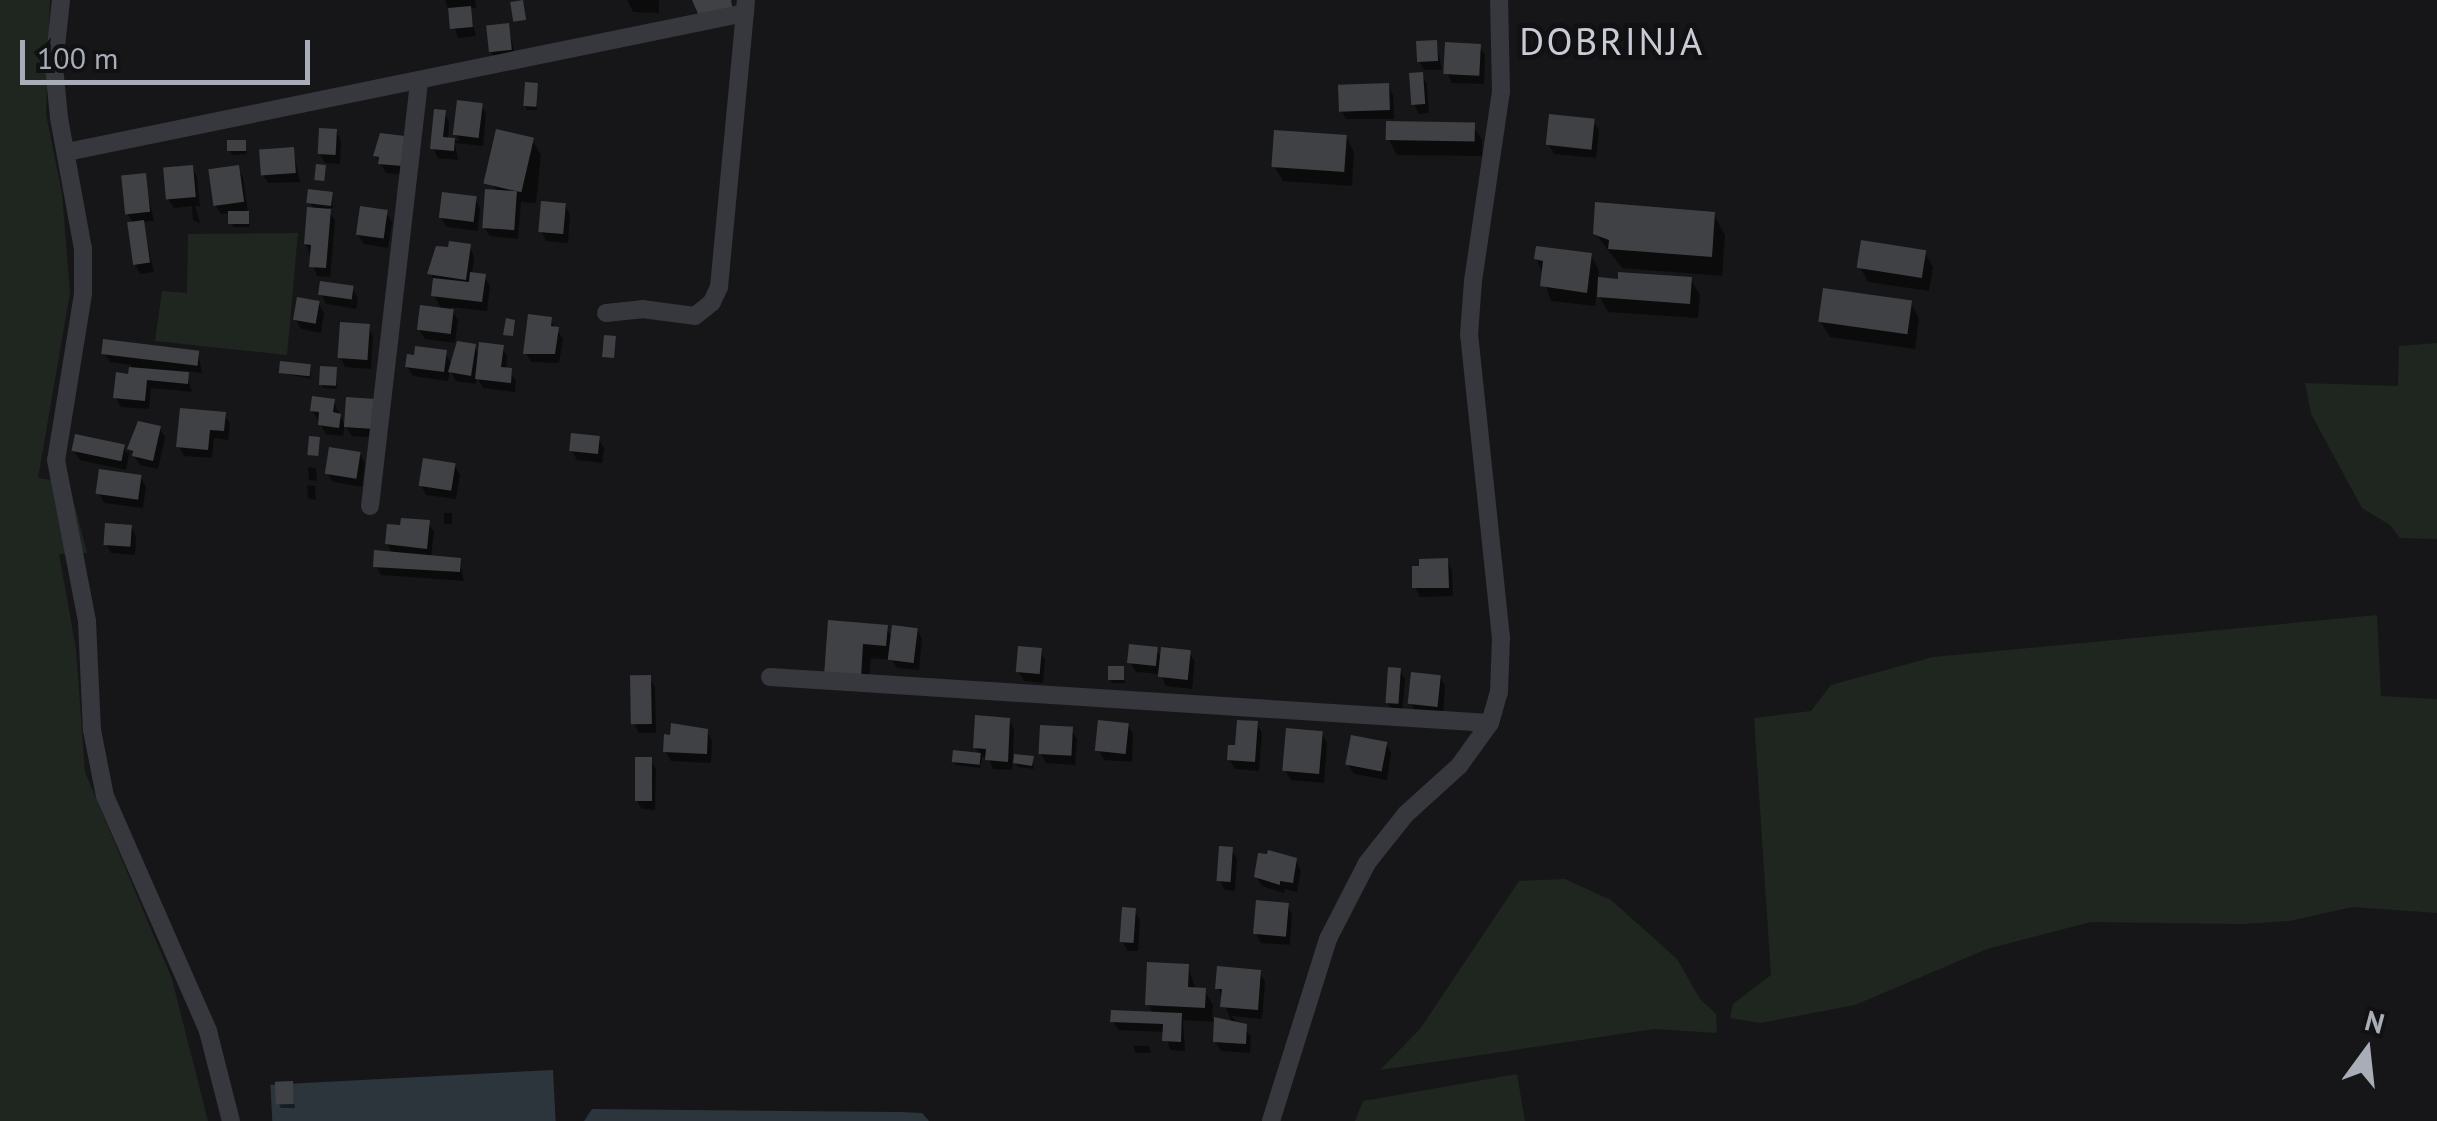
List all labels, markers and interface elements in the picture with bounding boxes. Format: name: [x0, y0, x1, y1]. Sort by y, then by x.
district label: DOBRINJA: [1519, 18, 1705, 64]
scale bar: [25, 20, 315, 82]
text: 100 m: [37, 38, 118, 77]
north arrow: [2317, 1001, 2417, 1101]
text: N: [2361, 1001, 2389, 1042]

